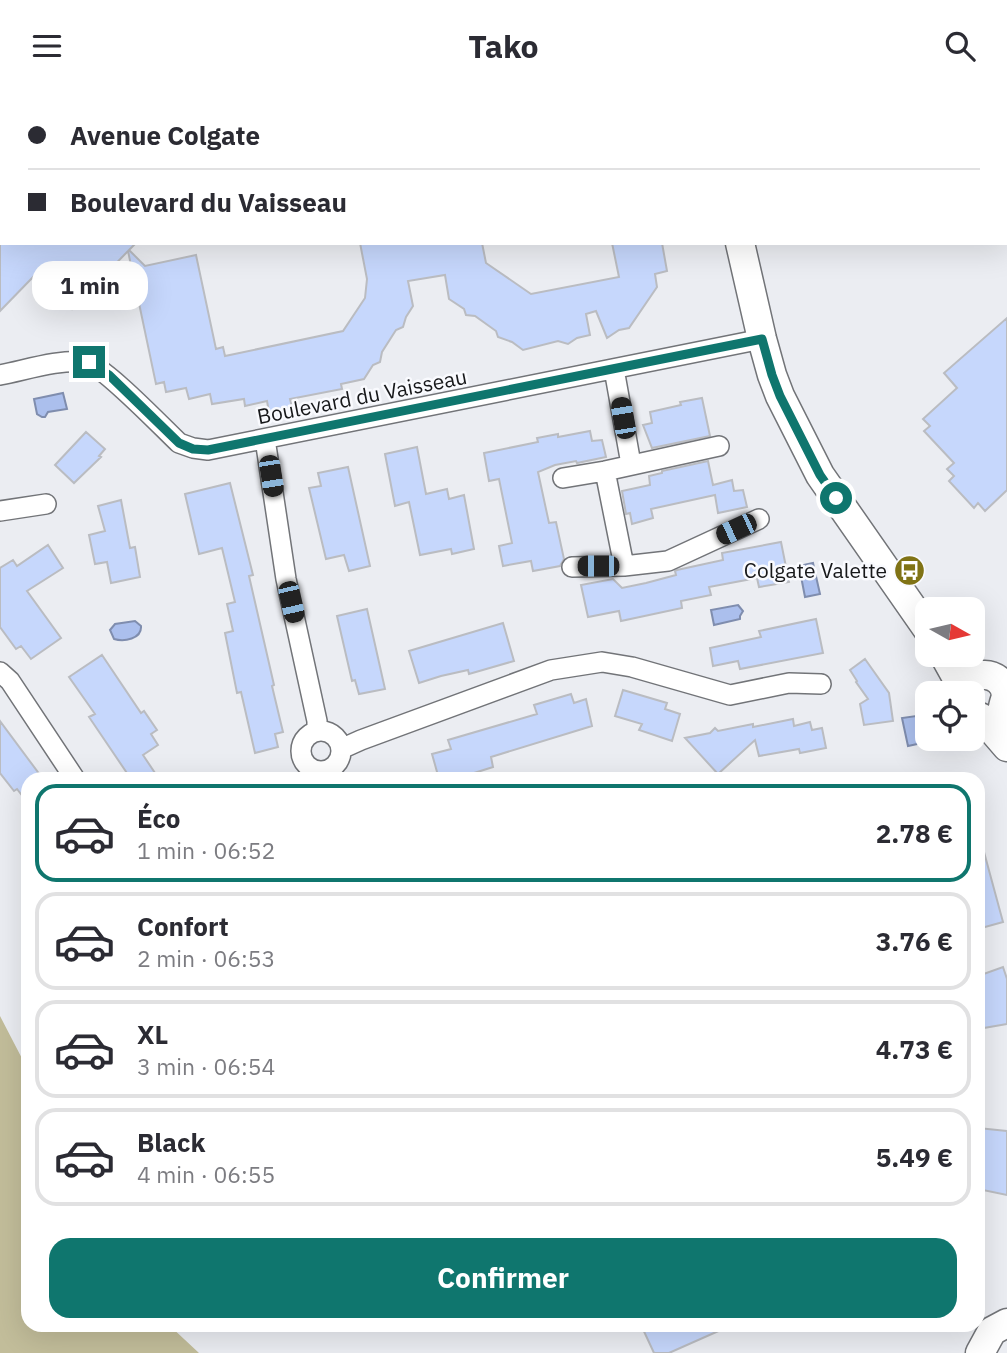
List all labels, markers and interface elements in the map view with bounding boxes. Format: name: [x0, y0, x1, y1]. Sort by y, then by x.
text: Tako: [468, 25, 539, 67]
icon: menu: [28, 27, 66, 65]
icon: search: [941, 27, 979, 65]
text: Avenue Colgate: [70, 118, 260, 152]
text: Boulevard du Vaisseau: [70, 185, 347, 219]
callout: 1 min: [31, 261, 147, 309]
text: 1 min: [60, 270, 120, 300]
route end: [73, 346, 105, 378]
street label: Boulevard du Vaisseau: [254, 362, 469, 430]
car: [610, 395, 637, 441]
car: [258, 454, 285, 498]
route start: [820, 482, 852, 514]
car: [713, 511, 760, 547]
bus stop icon: Colgate Valette: [893, 554, 927, 588]
car: [578, 556, 620, 577]
place label: Colgate Valette: [744, 556, 887, 584]
car: [277, 579, 306, 625]
north arrow: [915, 597, 985, 667]
map controls: [915, 597, 985, 751]
button: locate: [915, 681, 985, 751]
text: Éco: [137, 801, 181, 835]
icon: car: [53, 802, 116, 865]
text: 2.78 €: [876, 816, 953, 850]
text: 1 min · 06:52: [137, 835, 275, 865]
text: Confort: [137, 909, 229, 943]
icon: car: [53, 910, 116, 973]
text: 3.76 €: [876, 924, 953, 958]
text: 2 min · 06:53: [137, 943, 275, 973]
text: XL: [137, 1017, 168, 1051]
icon: car: [53, 1018, 116, 1081]
text: 4.73 €: [876, 1032, 953, 1066]
text: 3 min · 06:54: [137, 1051, 275, 1081]
text: Black: [137, 1125, 205, 1159]
icon: car: [53, 1126, 116, 1189]
text: 5.49 €: [876, 1140, 953, 1174]
text: 4 min · 06:55: [137, 1159, 275, 1189]
button: Confirmer: [49, 1238, 957, 1318]

